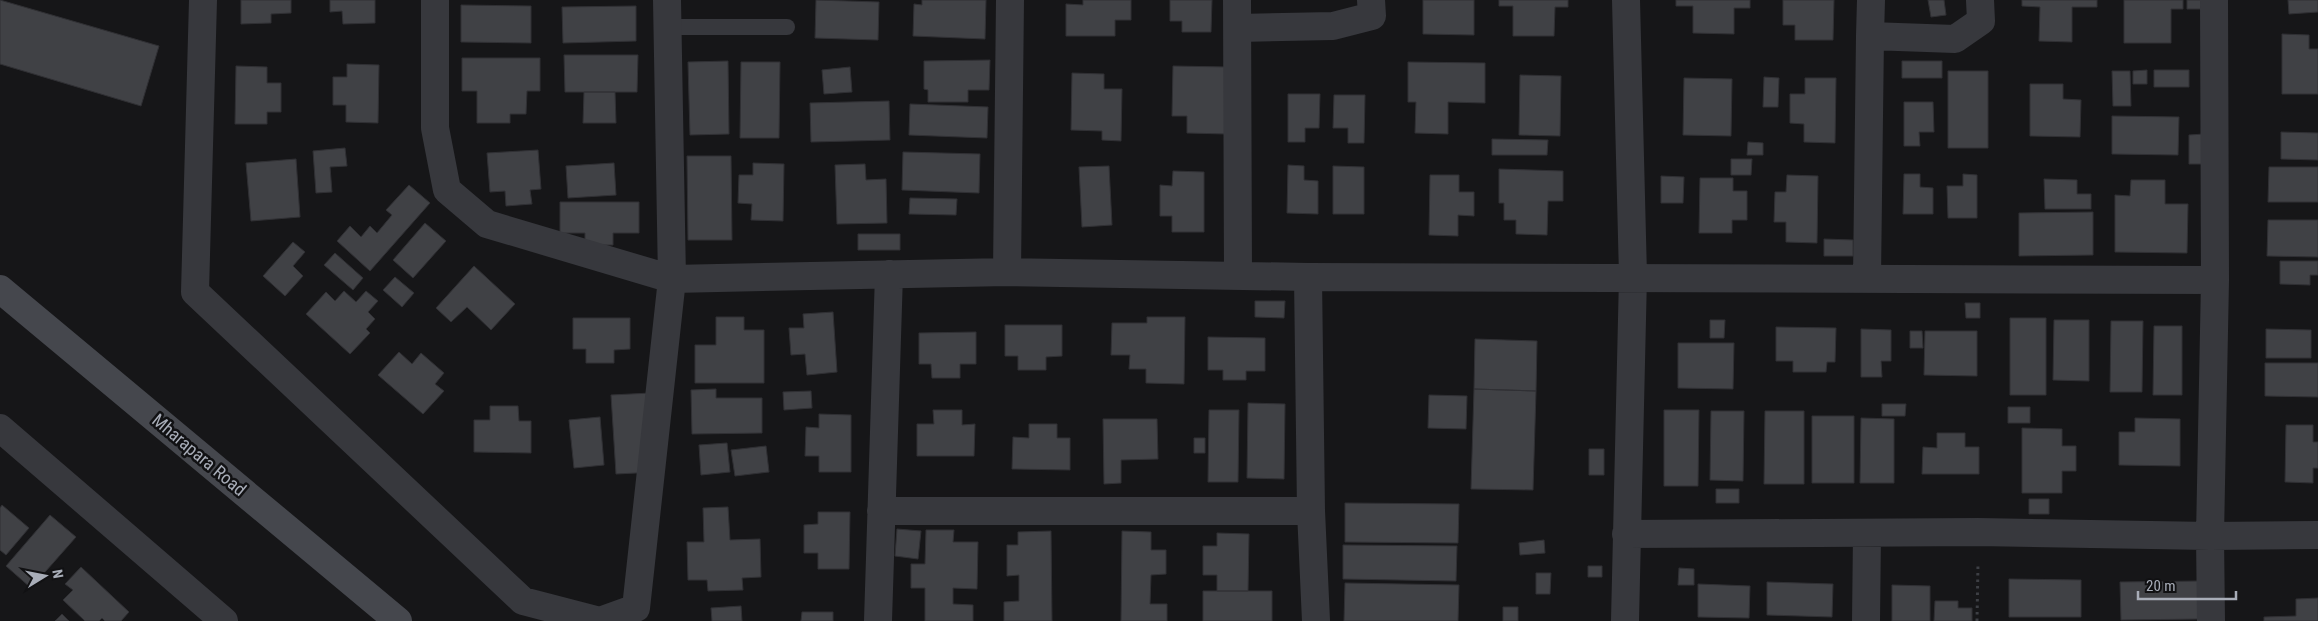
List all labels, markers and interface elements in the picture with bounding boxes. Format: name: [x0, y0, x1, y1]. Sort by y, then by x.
street label: Mharapara Road: [148, 409, 251, 500]
north arrow: [20, 551, 70, 601]
text: N: [49, 568, 66, 579]
scale bar: [2138, 568, 2236, 600]
text: 20 m: [2146, 577, 2176, 595]

